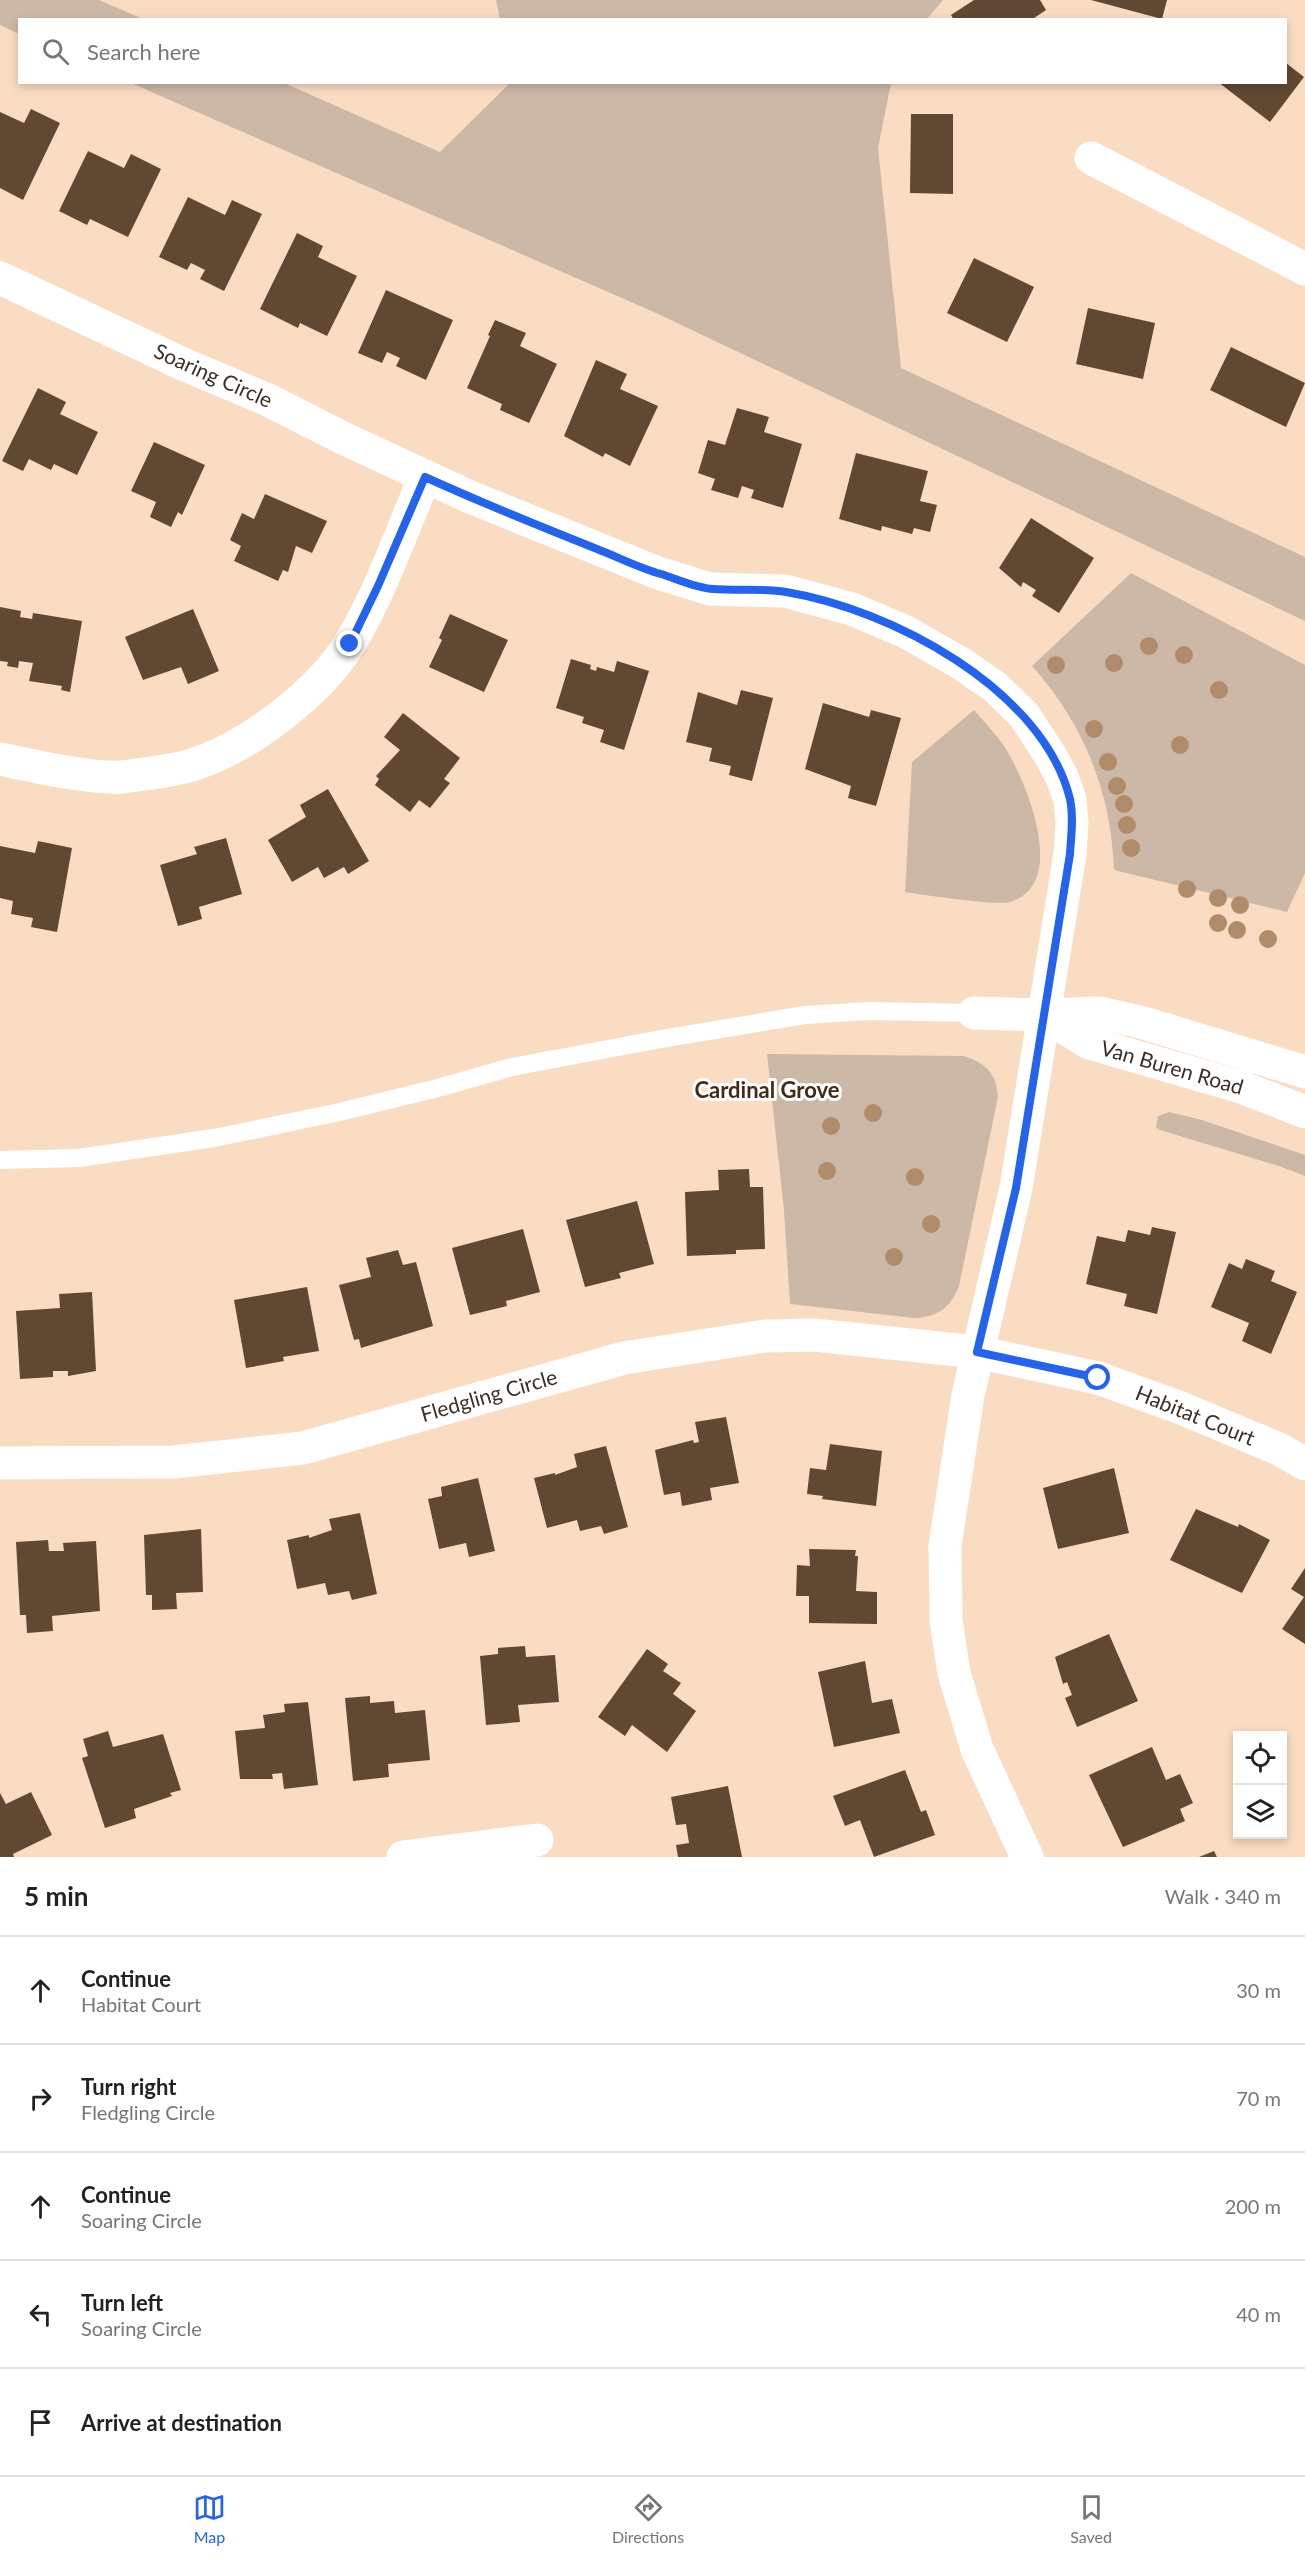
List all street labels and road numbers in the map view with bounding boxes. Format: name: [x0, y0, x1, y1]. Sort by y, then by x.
street label: Soaring Circle: [151, 337, 277, 412]
street label: Van Buren Road: [1098, 1034, 1247, 1099]
street label: Fledgling Circle: [417, 1363, 560, 1426]
street label: Habitat Court: [1132, 1379, 1259, 1450]

